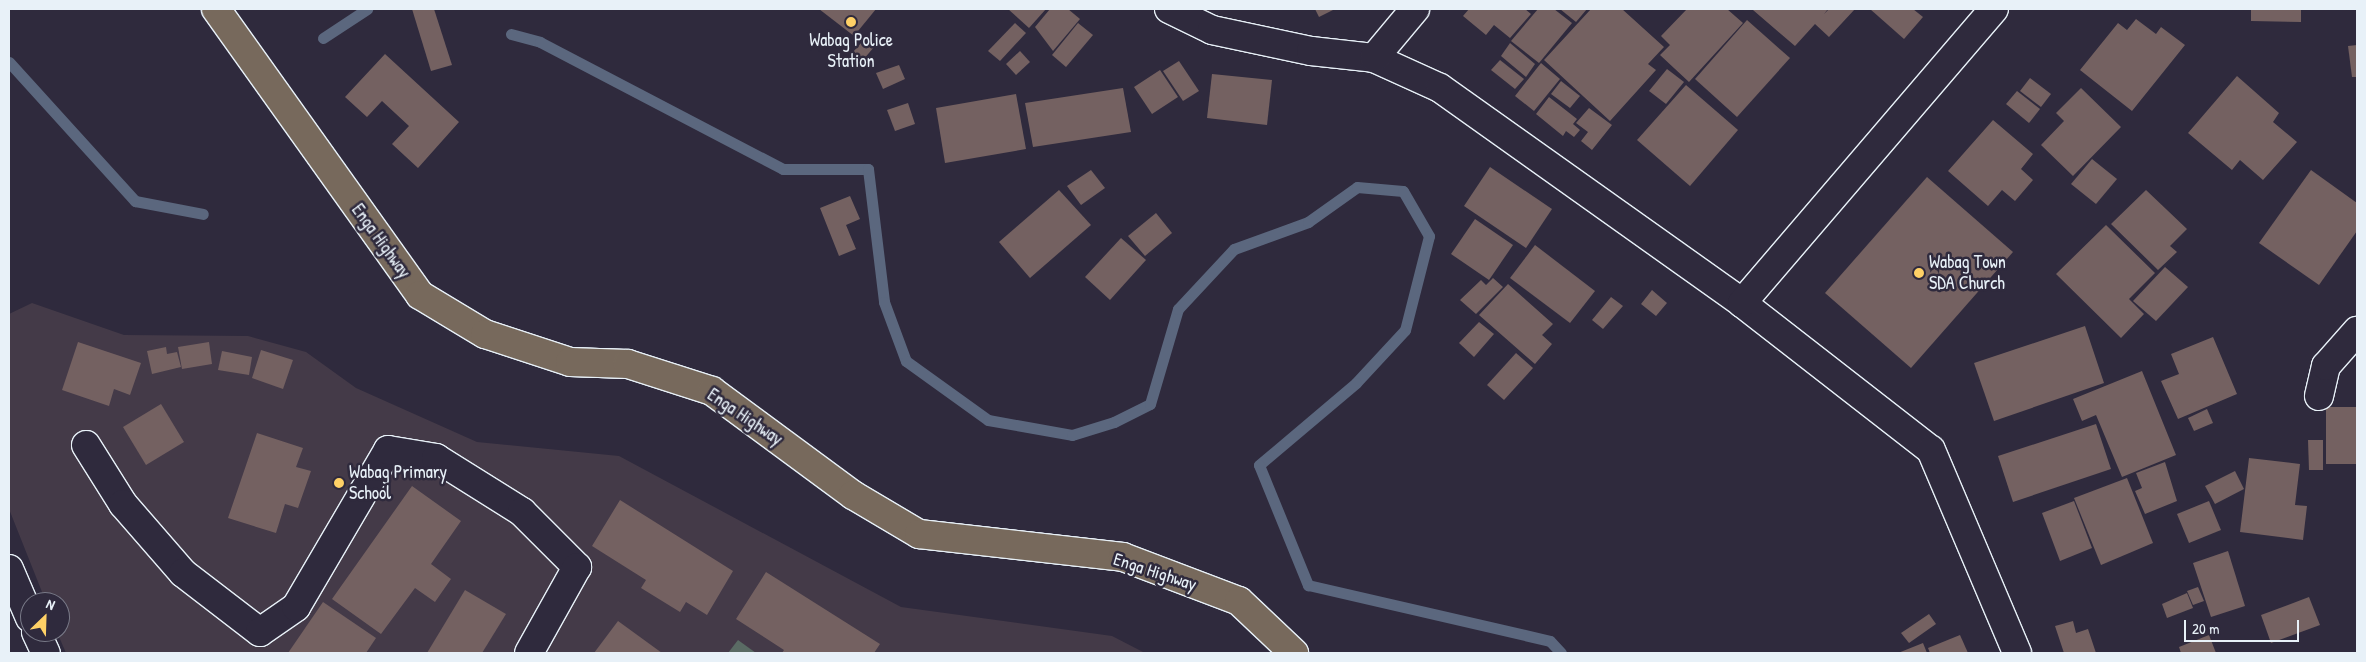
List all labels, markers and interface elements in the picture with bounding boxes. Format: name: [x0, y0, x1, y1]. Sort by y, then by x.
marker: Wabag Police Station: [845, 16, 857, 28]
place label: Wabag Police Station: [809, 30, 893, 72]
street label: Enga Highway: [347, 200, 415, 282]
place label: Wabag Town SDA Church: [1929, 252, 2006, 294]
marker: Wabag Town SDA Church: [1913, 267, 1925, 279]
street label: Enga Highway: [703, 384, 787, 450]
place label: Wabag Primary School: [349, 462, 447, 504]
marker: Wabag Primary School: [333, 477, 345, 489]
street label: Enga Highway: [1111, 548, 1199, 596]
north arrow: [20, 592, 70, 642]
text: N: [44, 594, 58, 614]
scale bar: [2186, 610, 2301, 642]
text: 20 m: [2192, 618, 2219, 639]

